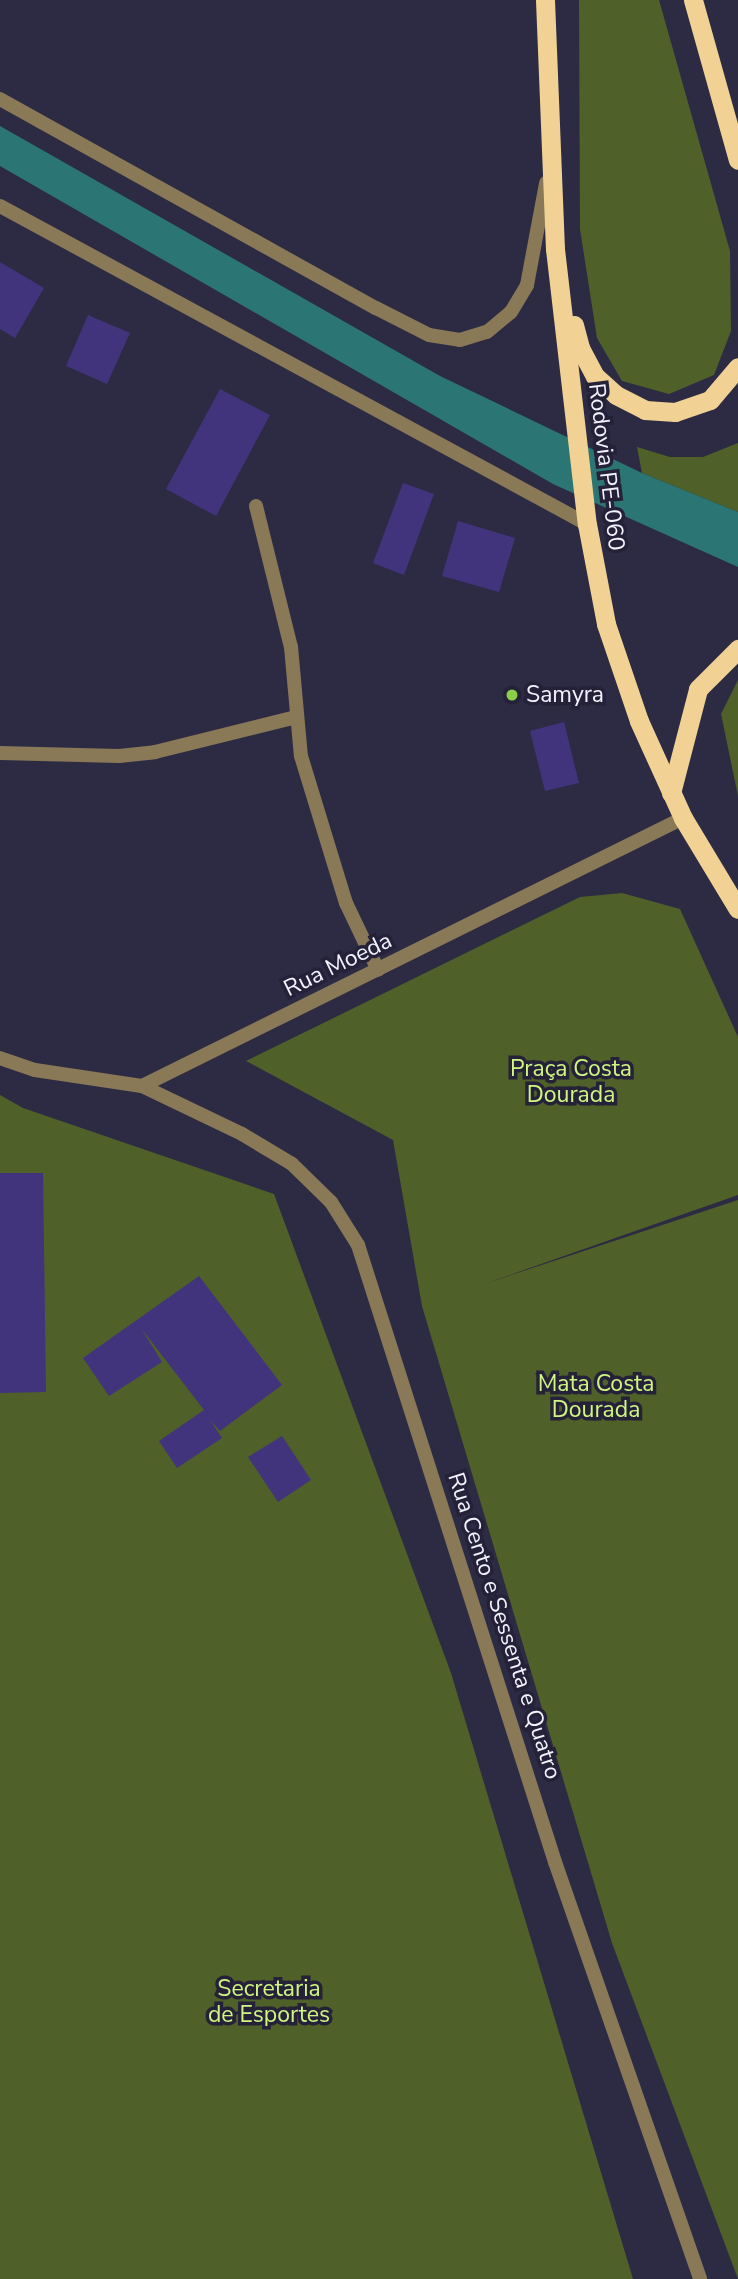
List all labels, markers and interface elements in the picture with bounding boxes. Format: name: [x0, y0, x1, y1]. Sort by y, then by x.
street label: Rodovia PE-060: [582, 382, 630, 552]
place label: Samyra: [526, 681, 604, 709]
marker: Samyra: [504, 687, 520, 703]
street label: Rua Moeda: [280, 927, 396, 1003]
park label: Praça Costa Dourada: [510, 1055, 632, 1109]
park label: Mata Costa Dourada: [538, 1370, 654, 1424]
street label: Rua Cento e Sessenta e Quatro: [441, 1469, 567, 1783]
park label: Secretaria de Esportes: [208, 1975, 330, 2029]

